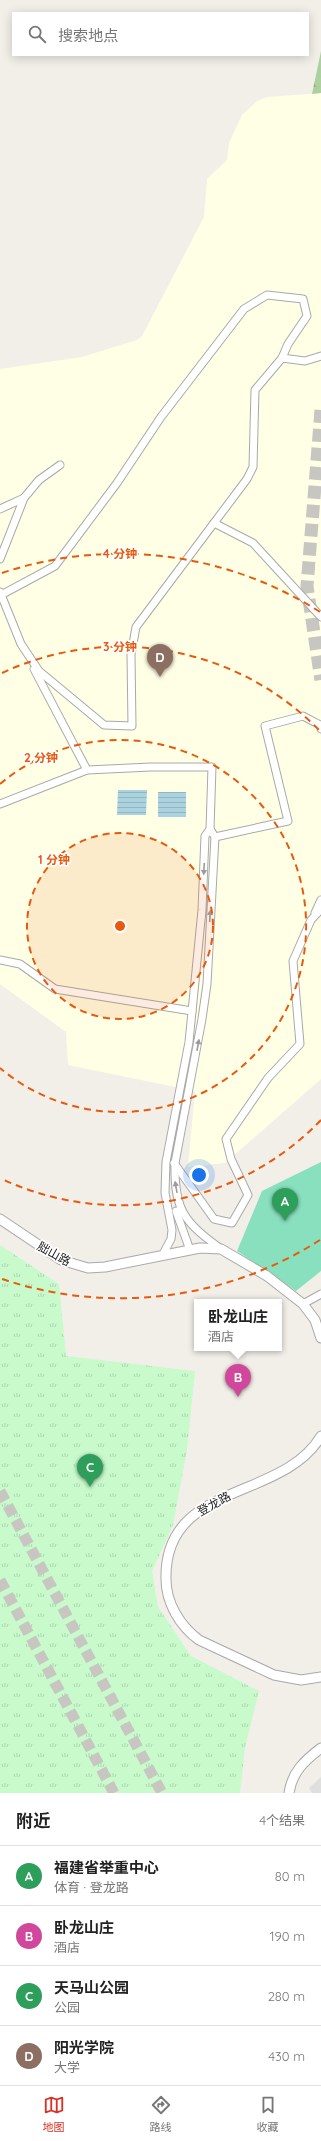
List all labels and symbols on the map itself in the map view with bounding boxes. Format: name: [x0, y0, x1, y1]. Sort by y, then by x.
text: 4 分钟: [103, 546, 137, 561]
text: 3 分钟: [103, 639, 137, 654]
pin: D: [147, 644, 173, 677]
text: 2 分钟: [24, 750, 58, 765]
text: 1 分钟: [38, 852, 70, 867]
one-way arrow: [200, 863, 207, 875]
one-way arrow: [207, 910, 214, 922]
centre of rings: [113, 919, 127, 933]
one-way arrow: [195, 1039, 201, 1051]
your location: [189, 1165, 209, 1185]
one-way arrow: [173, 1181, 179, 1193]
pin: A: [272, 1188, 298, 1221]
street label: 胐山路: [35, 1238, 74, 1269]
pin: B: [225, 1364, 251, 1397]
pin: C: [77, 1454, 103, 1487]
street label: 登龙路: [194, 1488, 233, 1519]

